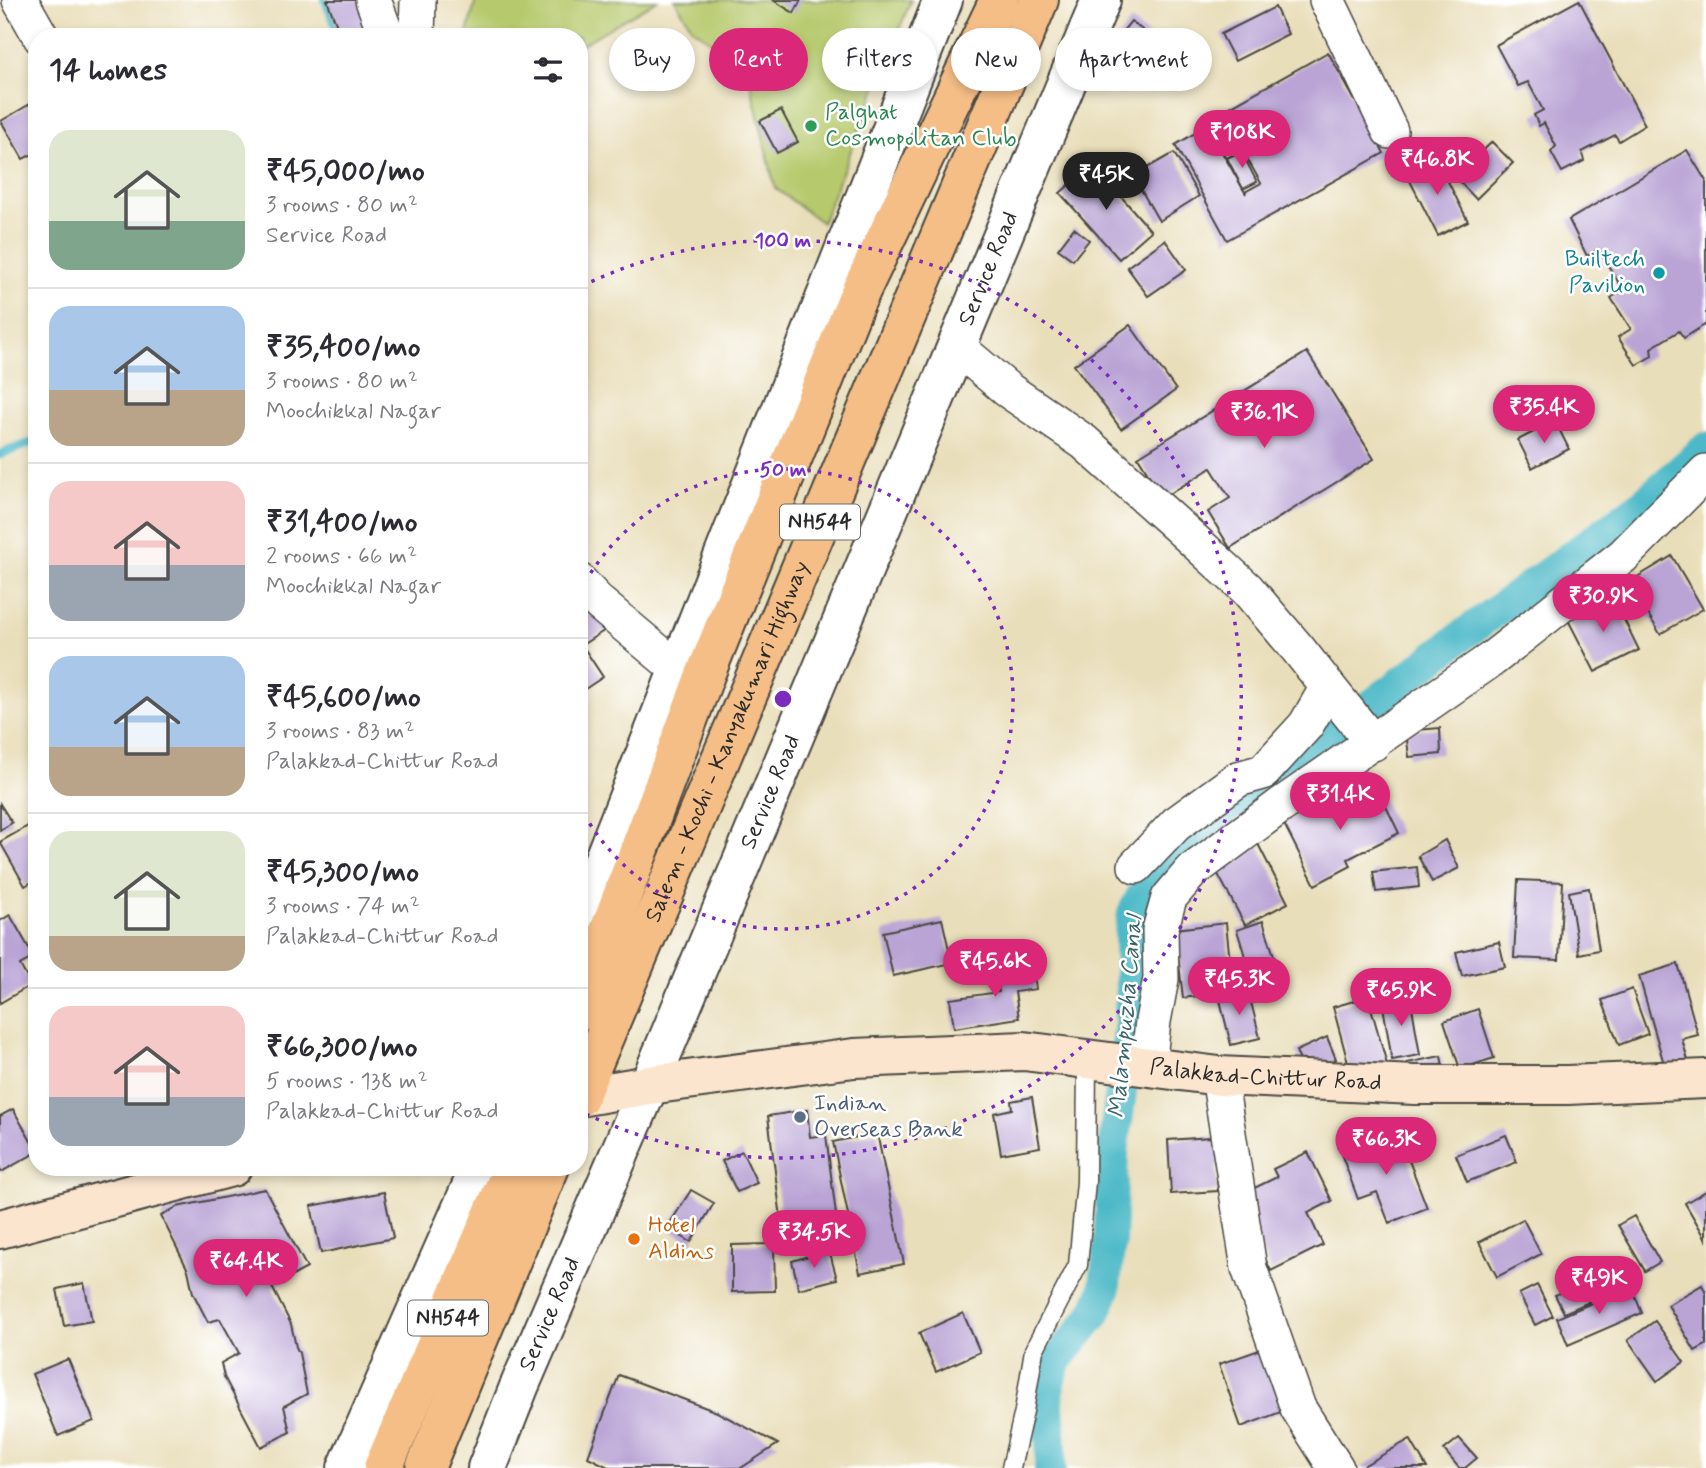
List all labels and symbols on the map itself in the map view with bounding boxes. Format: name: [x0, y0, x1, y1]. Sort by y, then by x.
place label: Palghat Cosmopolitan Club: [825, 98, 1017, 154]
pin: ₹108K: [1193, 110, 1291, 170]
marker: Palghat Cosmopolitan Club: [803, 118, 819, 134]
pin: ₹46.8K: [1380, 138, 1494, 197]
pin: ₹45K: [1065, 152, 1147, 212]
street label: Service Road: [952, 207, 1026, 331]
text: 100 m: [755, 227, 811, 255]
place label: Builtech Pavilion: [1565, 245, 1645, 301]
marker: Builtech Pavilion: [1651, 265, 1667, 281]
pin: ₹35.4K: [1487, 386, 1601, 445]
pin: ₹36.1K: [1207, 391, 1321, 450]
text: 50 m: [760, 456, 807, 484]
road number: NH544: [780, 504, 860, 540]
street label: Salem - Kochi - Kanyakumari Highway: [639, 557, 817, 927]
pin: ₹30.9K: [1546, 574, 1660, 634]
centre of rings: [771, 687, 795, 711]
street label: Service Road: [734, 731, 808, 854]
pin: ₹31.4K: [1283, 772, 1397, 832]
water label: Malampuzha Canal: [1102, 911, 1151, 1120]
pin: ₹45.6K: [938, 940, 1052, 999]
pin: ₹45.3K: [1182, 958, 1296, 1017]
pin: ₹65.9K: [1344, 968, 1458, 1028]
street label: Palakkad-Chittur Road: [1148, 1052, 1382, 1098]
place label: Indian Overseas Bank: [814, 1089, 963, 1145]
marker: Indian Overseas Bank: [792, 1109, 808, 1125]
pin: ₹66.3K: [1329, 1118, 1443, 1177]
pin: ₹34.5K: [757, 1210, 871, 1270]
place label: Hotel Aldins: [648, 1211, 714, 1267]
marker: Hotel Aldins: [626, 1231, 642, 1247]
pin: ₹64.4K: [189, 1240, 303, 1299]
street label: Service Road: [512, 1253, 588, 1376]
pin: ₹49K: [1558, 1256, 1640, 1316]
road number: NH544: [408, 1300, 488, 1336]

